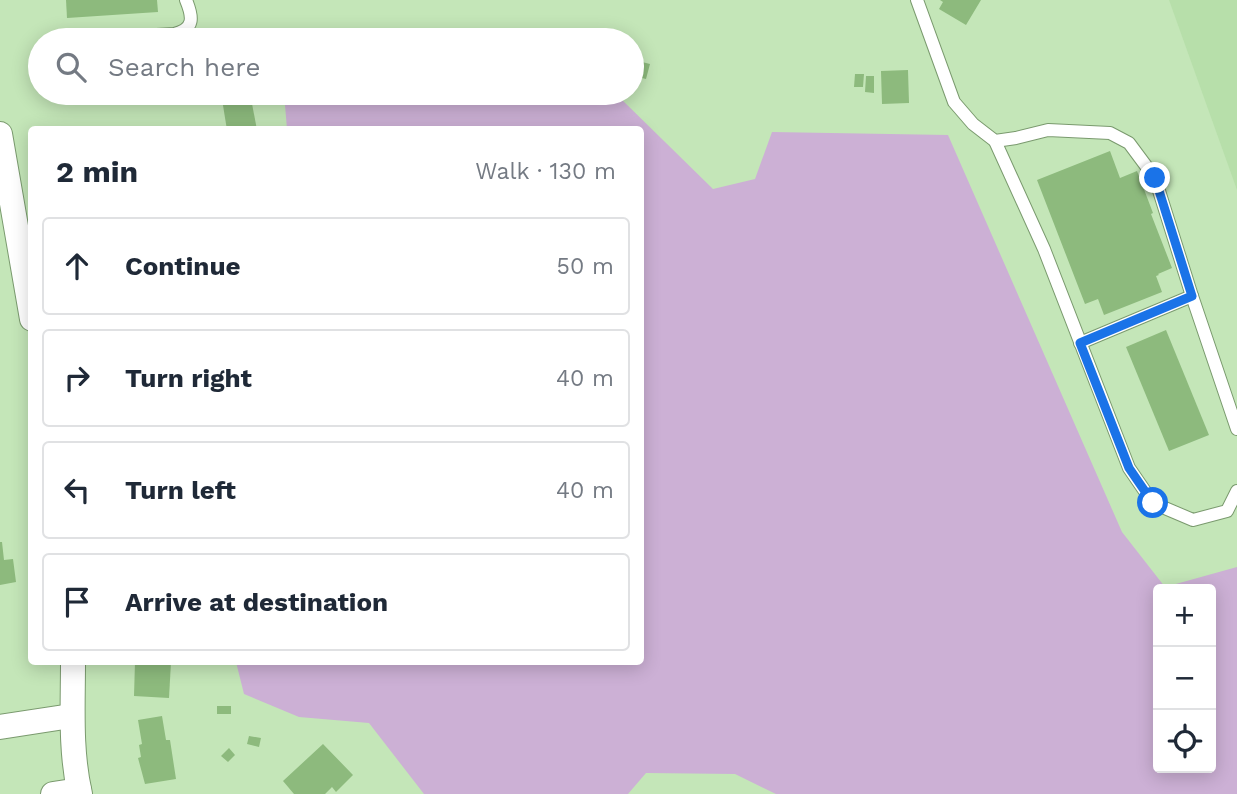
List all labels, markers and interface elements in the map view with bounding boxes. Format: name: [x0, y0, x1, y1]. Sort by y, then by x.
search box: [28, 28, 644, 105]
icon: search: [52, 48, 90, 86]
text: Search here: [108, 52, 260, 82]
text: 2 min: [56, 154, 138, 189]
text: Walk · 130 m: [475, 158, 616, 185]
route end: [1139, 162, 1170, 193]
icon: ahead: [58, 247, 96, 285]
text: Continue: [125, 251, 241, 281]
text: 50 m: [557, 253, 614, 280]
icon: right: [58, 359, 96, 397]
text: Turn right: [125, 363, 252, 393]
text: 40 m: [556, 365, 614, 392]
icon: left: [58, 471, 96, 509]
text: Turn left: [125, 475, 236, 505]
text: 40 m: [556, 477, 614, 504]
route start: [1137, 487, 1168, 518]
icon: arrive: [58, 583, 96, 621]
map controls: [1153, 584, 1216, 773]
button: +: [1153, 584, 1216, 647]
text: Arrive at destination: [125, 587, 388, 617]
button: −: [1153, 647, 1216, 710]
button: locate: [1153, 710, 1216, 773]

